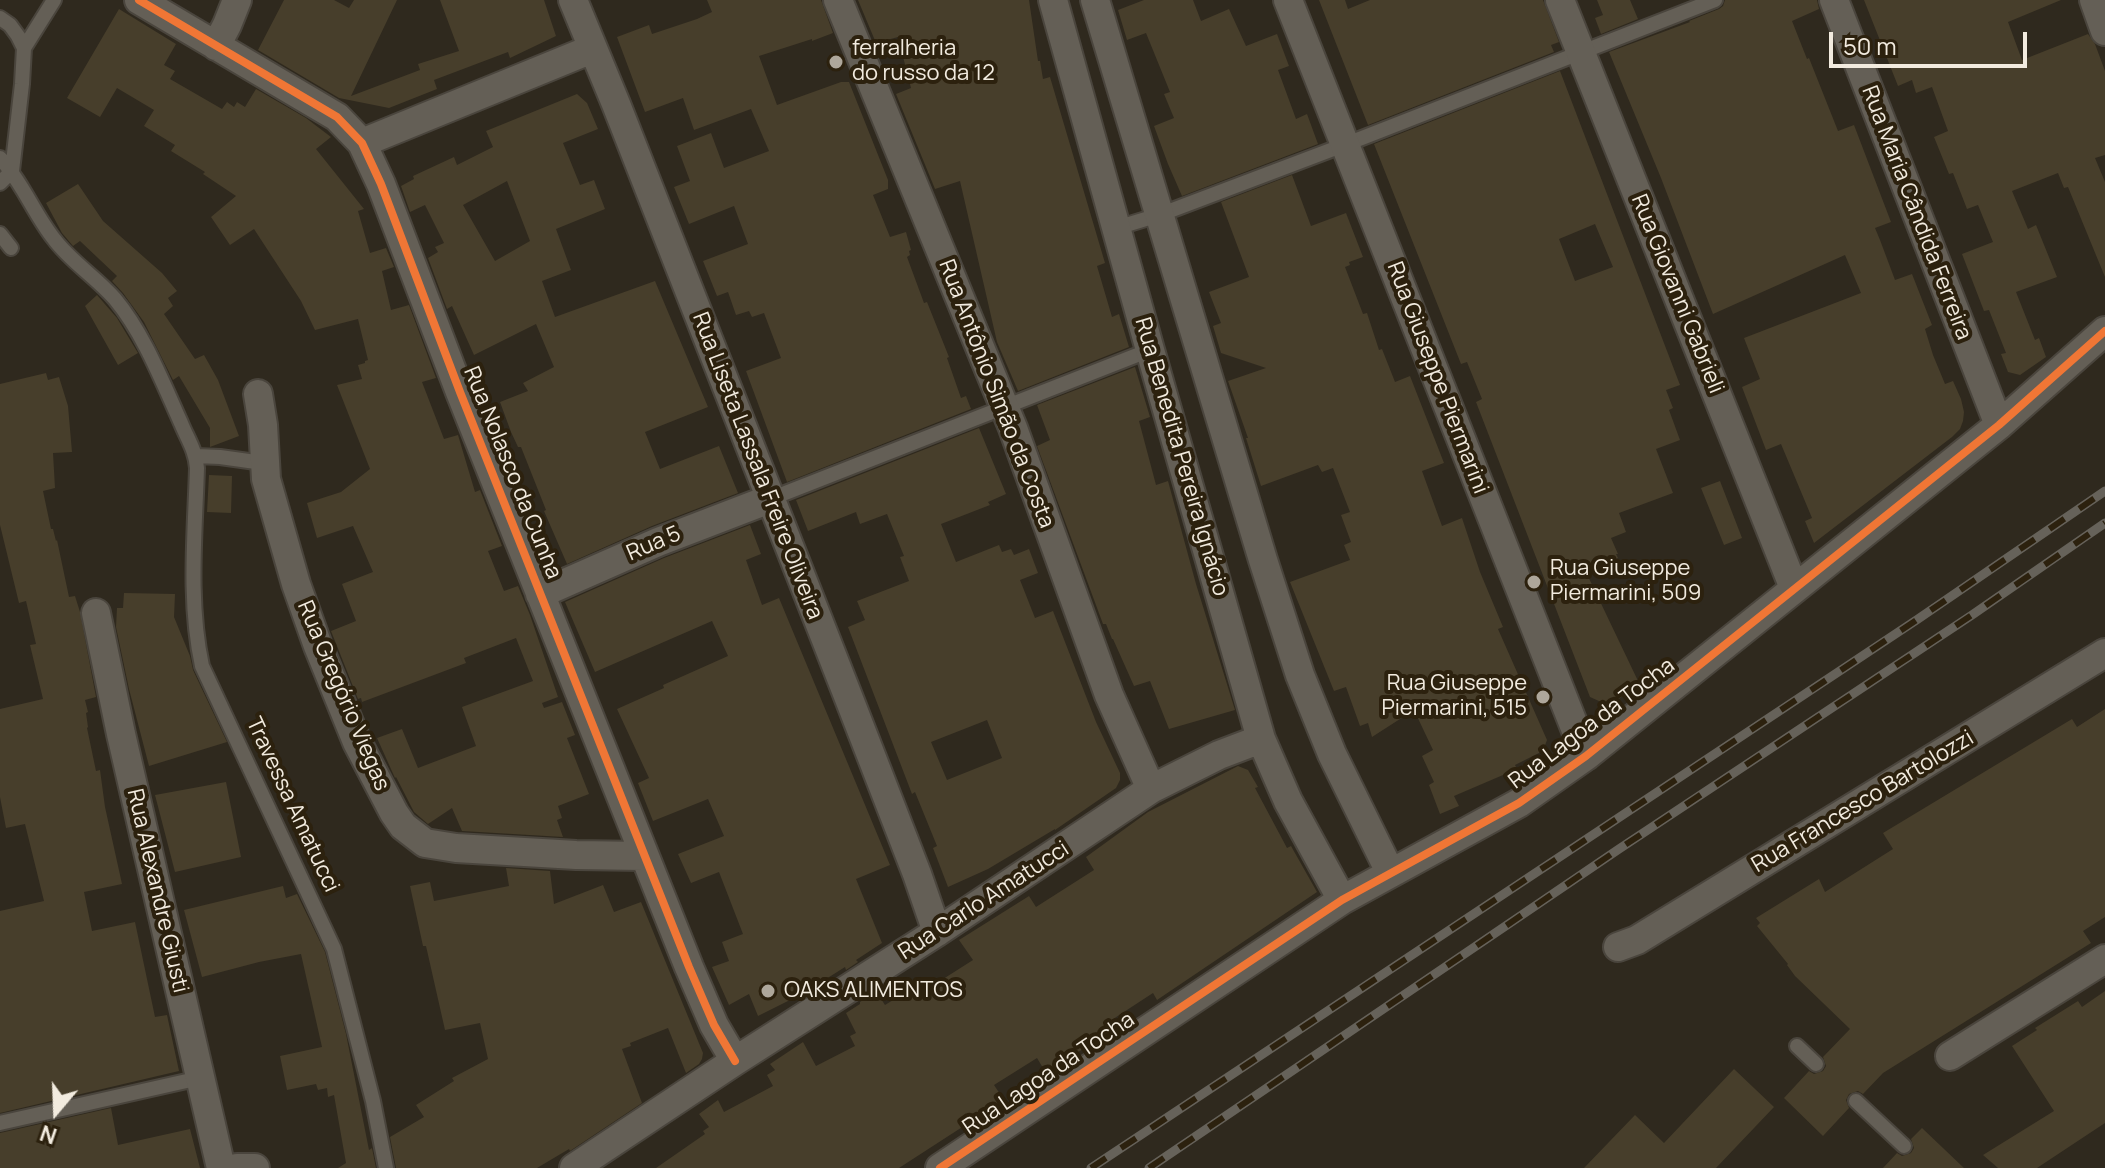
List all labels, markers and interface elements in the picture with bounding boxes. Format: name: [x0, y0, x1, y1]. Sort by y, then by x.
scale bar: [1833, 16, 2031, 66]
text: 50 m: [1843, 29, 1897, 62]
place label: ferralheria do russo da 12: [852, 36, 995, 88]
marker: ferralheria do russo da 12: [827, 53, 845, 71]
street label: Rua Maria Cândida Ferreira: [1855, 82, 1977, 344]
street label: Rua Giovanni Gabrieli: [1625, 191, 1729, 397]
street label: Rua Antônio Simão da Costa: [933, 256, 1059, 532]
street label: Rua Giuseppe Piermarini: [1381, 258, 1493, 498]
street label: Rua Liseta Lassala Freire Oliveira: [686, 309, 828, 623]
street label: Rua Benedita Pereira Ignácio: [1129, 315, 1233, 599]
street label: Rua Nolasco da Cunha: [457, 363, 567, 583]
street label: Rua 5: [623, 521, 685, 567]
place label: Rua Giuseppe Piermarini, 509: [1550, 556, 1701, 608]
marker: Rua Giuseppe Piermarini, 509: [1525, 573, 1543, 591]
street label: Rua Gregório Viegas: [291, 597, 395, 795]
street label: Rua Lagoa da Tocha: [1504, 653, 1680, 795]
place label: Rua Giuseppe Piermarini, 515: [1381, 671, 1527, 722]
marker: Rua Giuseppe Piermarini, 515: [1534, 688, 1552, 706]
street label: Travessa Amatucci: [240, 713, 344, 897]
street label: Rua Francesco Bartolozzi: [1747, 725, 1979, 879]
street label: Rua Alexandre Giusti: [121, 786, 193, 996]
street label: Rua Carlo Amatucci: [894, 836, 1074, 966]
place label: OAKS ALIMENTOS: [784, 978, 963, 1004]
marker: OAKS ALIMENTOS: [759, 982, 777, 1000]
street label: Rua Lagoa da Tocha: [958, 1007, 1140, 1141]
north arrow: [16, 1072, 96, 1152]
text: N: [36, 1118, 61, 1151]

